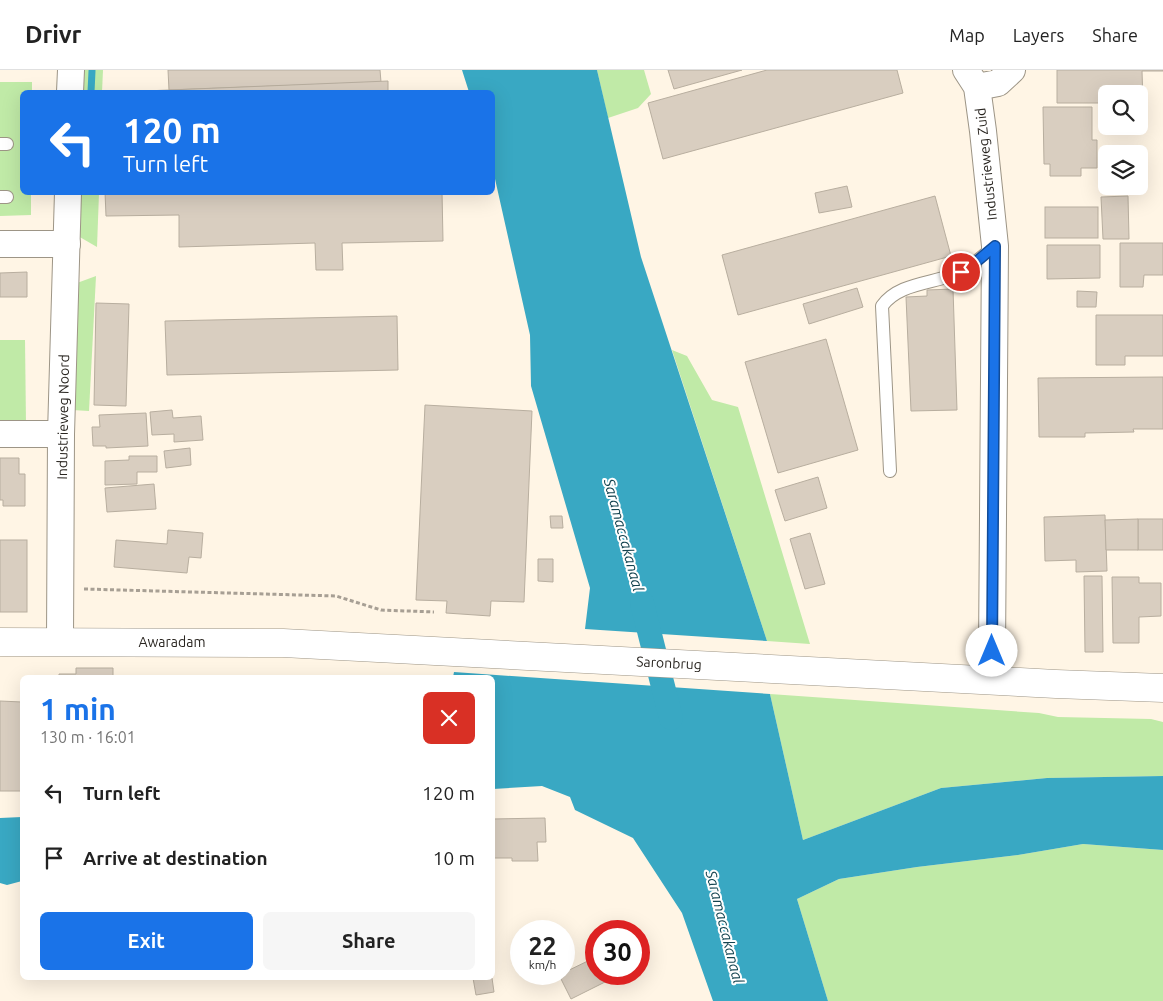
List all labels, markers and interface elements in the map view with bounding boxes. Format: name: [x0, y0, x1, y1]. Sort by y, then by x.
text: Drivr: [25, 21, 81, 48]
text: Map: [949, 25, 985, 45]
text: Layers: [1013, 25, 1064, 45]
text: Share: [1092, 25, 1138, 45]
map controls: [1098, 85, 1148, 195]
button: search: [1098, 85, 1148, 135]
street label: Industrieweg Zuid: [972, 107, 1000, 221]
icon: left: [40, 110, 105, 175]
text: 120 m: [123, 110, 221, 150]
button: layers: [1098, 145, 1148, 195]
text: Turn left: [123, 151, 208, 176]
pin: [940, 251, 982, 293]
icon: arrive: [947, 258, 975, 286]
street label: Industrieweg Noord: [54, 354, 72, 480]
water label: Saramaccakanaal: [600, 476, 647, 594]
position arrow: [965, 624, 1017, 676]
street label: Awaradam: [139, 634, 205, 650]
street label: Saronbrug: [636, 653, 702, 673]
text: 1 min: [40, 692, 116, 726]
button: close: [423, 692, 475, 744]
text: 130 m · 16:01: [40, 728, 136, 746]
icon: left: [40, 779, 68, 807]
text: Turn left: [83, 782, 161, 804]
text: 120 m: [422, 782, 475, 804]
icon: arrive: [40, 844, 68, 872]
text: Arrive at destination: [83, 847, 268, 869]
text: 10 m: [433, 847, 475, 869]
water label: Saramaccakanaal: [702, 868, 747, 986]
button: Exit: [40, 912, 253, 970]
button: Share: [263, 912, 475, 970]
speed limit sign: 30: [585, 920, 650, 985]
text: 22: [528, 932, 557, 960]
text: km/h: [529, 958, 556, 971]

